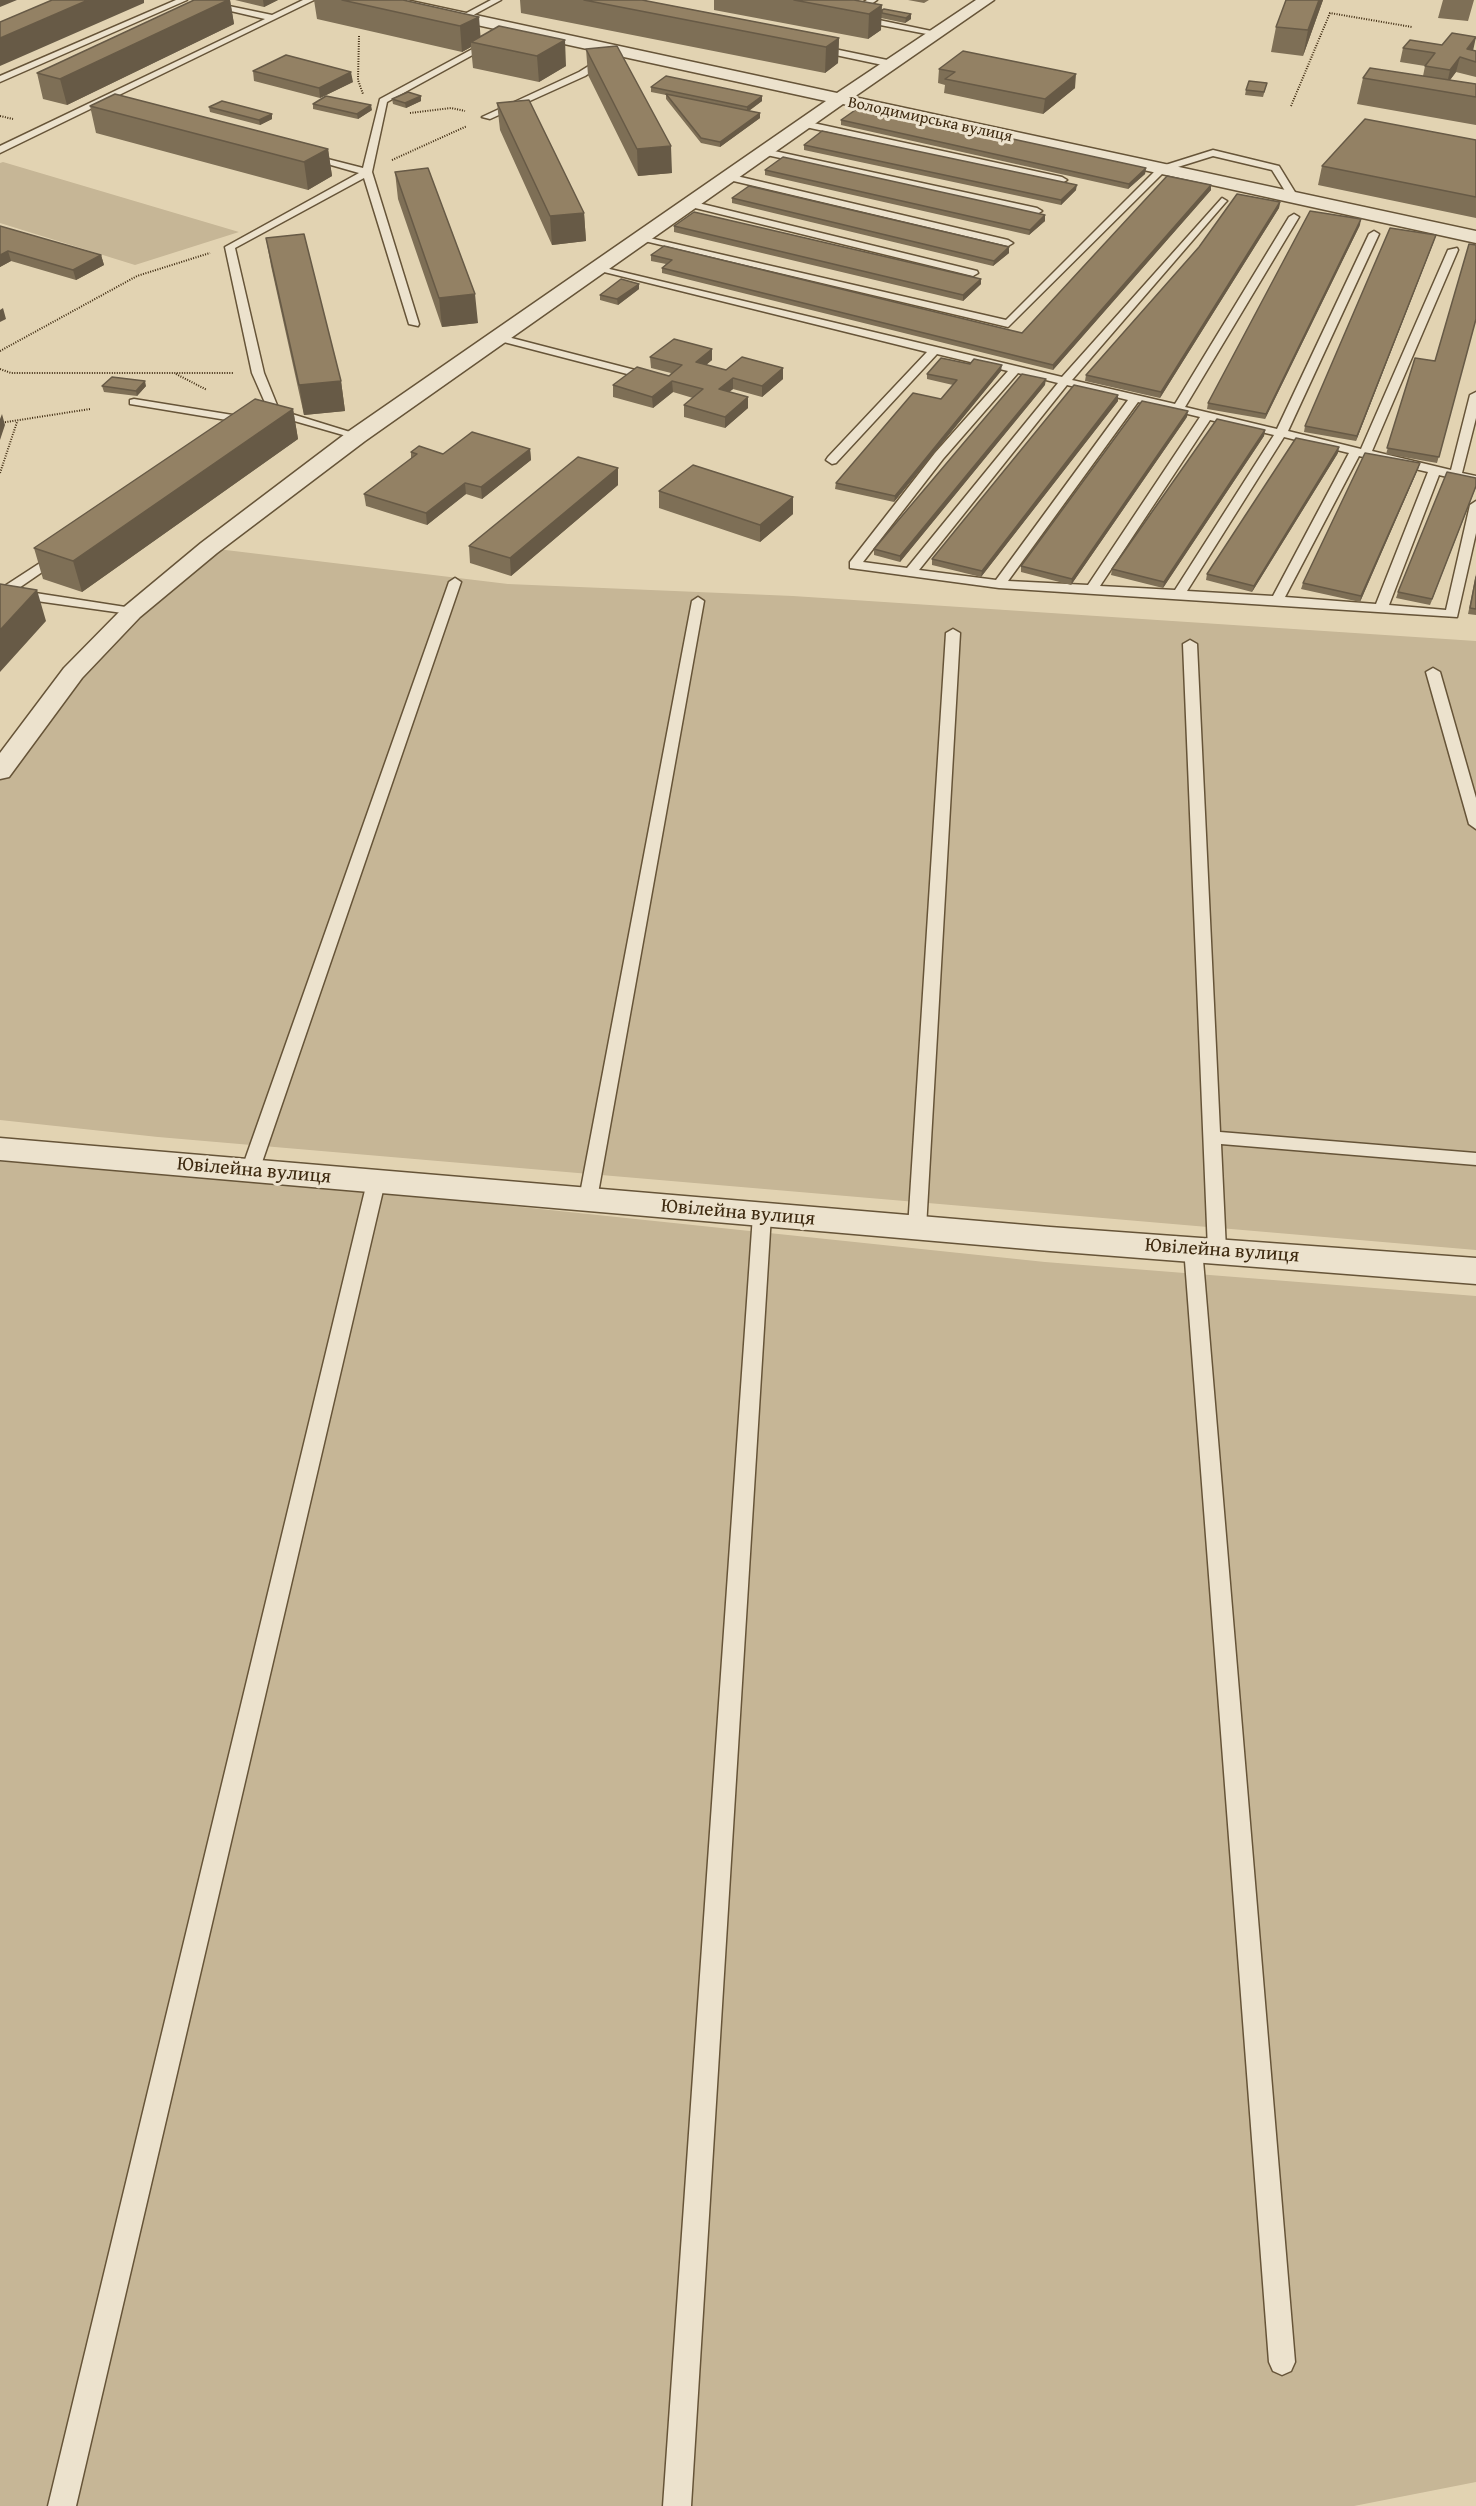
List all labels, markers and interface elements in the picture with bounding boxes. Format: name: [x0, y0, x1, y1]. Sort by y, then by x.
street label: Володимирська вулиця: [846, 93, 1014, 147]
street label: Ювілейна вулиця: [176, 1152, 332, 1190]
street label: Ювілейна вулиця: [660, 1194, 816, 1232]
street label: Ювілейна вулиця: [1144, 1234, 1300, 1268]

